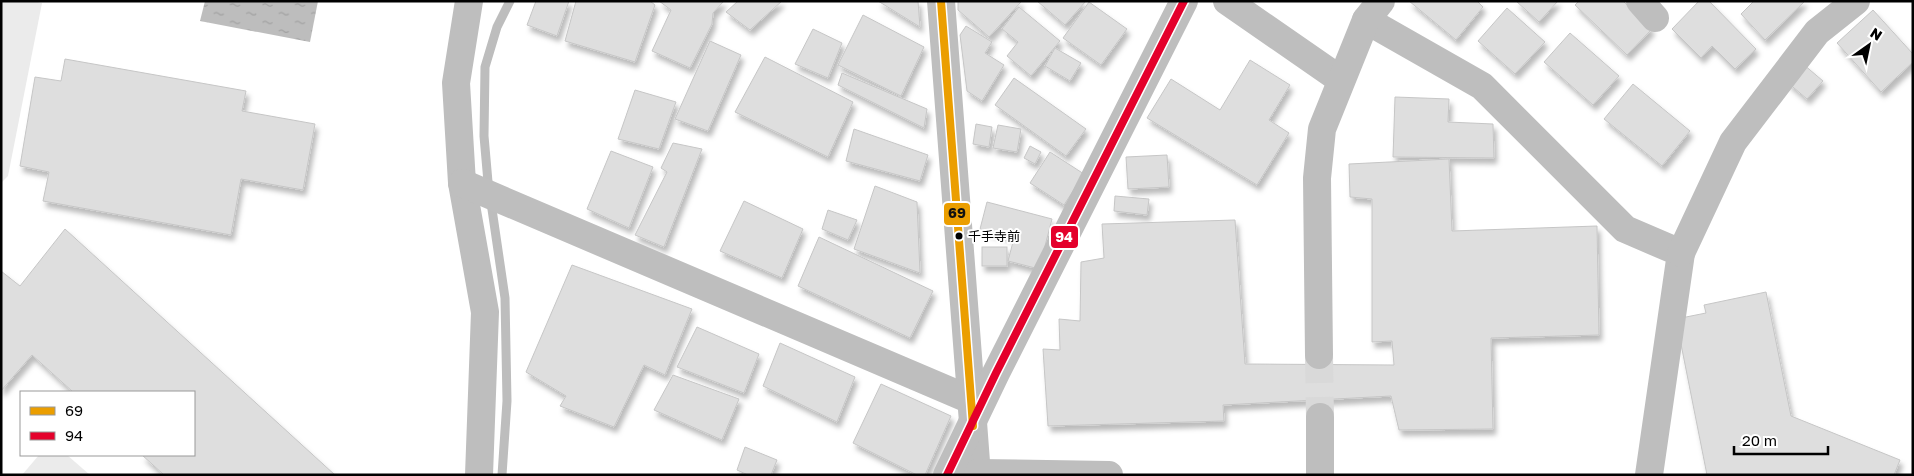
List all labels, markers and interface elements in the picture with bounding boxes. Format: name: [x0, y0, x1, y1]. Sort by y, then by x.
north arrow: [1844, 20, 1894, 70]
text: N: [1867, 24, 1885, 44]
line badge: 69: [943, 202, 971, 226]
text: 69: [948, 204, 966, 221]
line badge: 94: [1050, 225, 1079, 249]
place label: 千手寺前: [968, 228, 1020, 244]
text: 94: [1055, 228, 1073, 245]
marker: 千手寺前: [954, 231, 964, 241]
legend: [20, 391, 195, 456]
text: 69: [65, 401, 83, 419]
scale bar: [1734, 424, 1828, 456]
text: 94: [65, 426, 83, 444]
text: 20 m: [1742, 431, 1777, 449]

